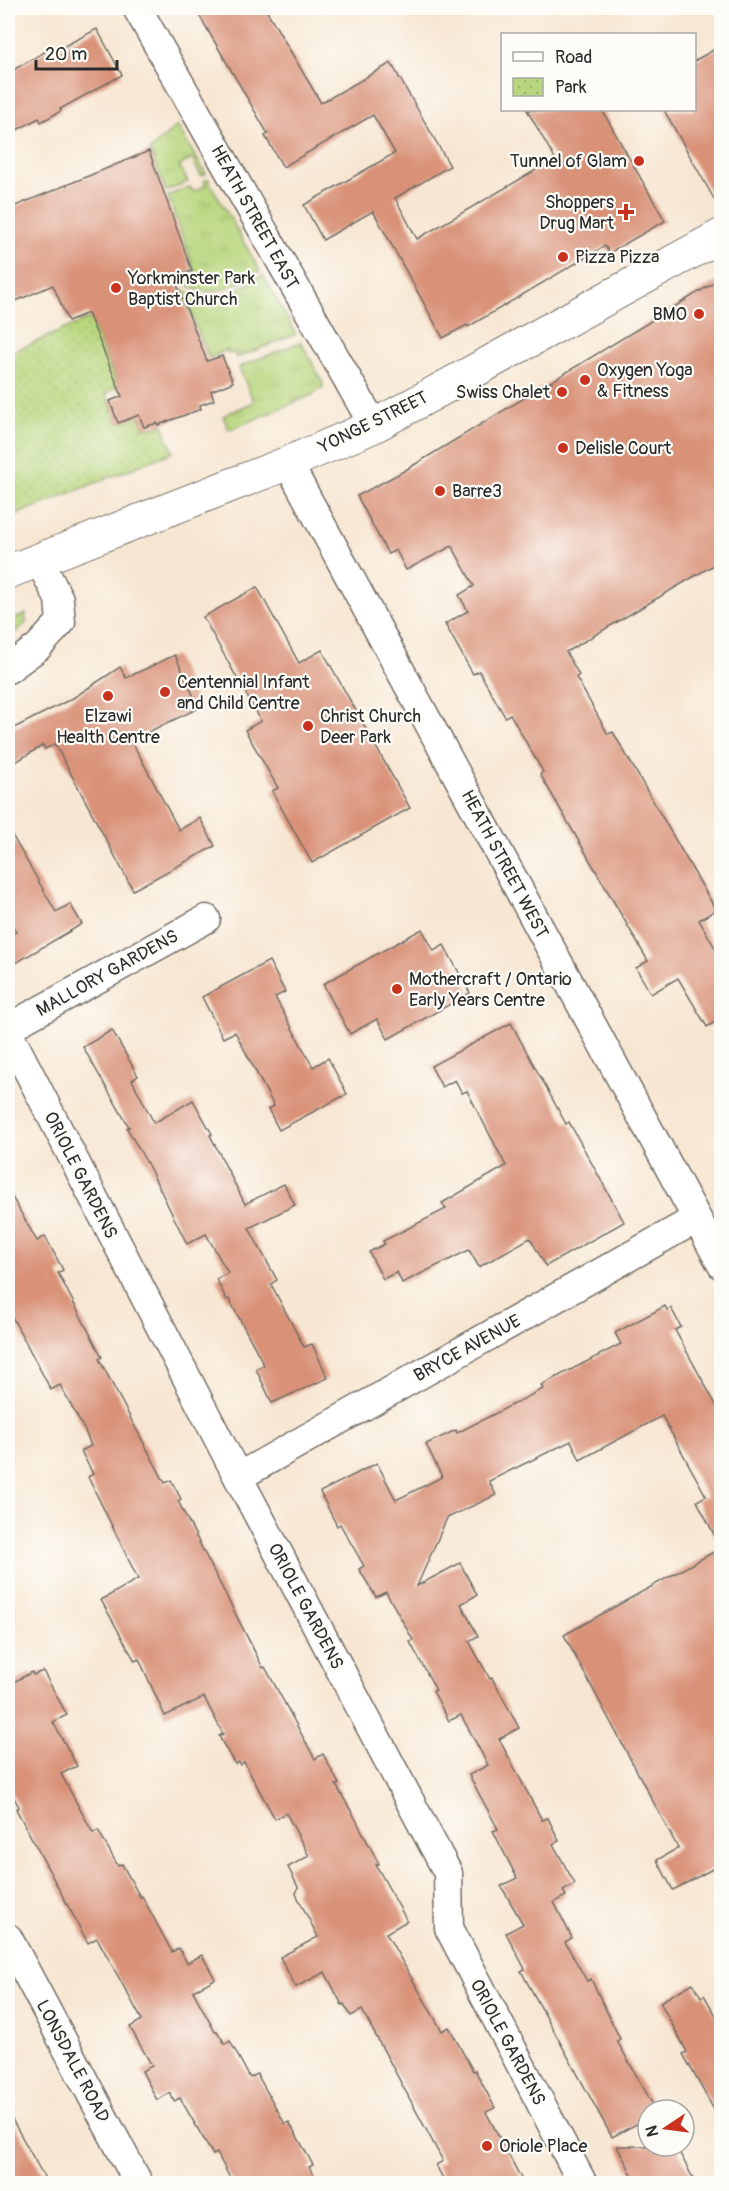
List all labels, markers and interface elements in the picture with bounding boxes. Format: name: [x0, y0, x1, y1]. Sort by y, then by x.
scale bar: [36, 33, 117, 71]
legend: [501, 33, 696, 111]
text: 20 m: [45, 43, 87, 66]
text: Road: [555, 46, 592, 69]
text: Park: [555, 76, 587, 99]
street label: HEATH STREET EAST: [205, 141, 304, 293]
place label: Tunnel of Glam: [510, 150, 627, 173]
marker: Tunnel of Glam: [632, 154, 646, 168]
place label: Shoppers Drug Mart: [539, 191, 615, 235]
marker: Shoppers Drug Mart: [619, 205, 633, 219]
place label: Pizza Pizza: [575, 246, 659, 269]
marker: Pizza Pizza: [556, 250, 570, 264]
place label: Yorkminster Park Baptist Church: [127, 267, 256, 311]
marker: Yorkminster Park Baptist Church: [109, 281, 123, 295]
place label: BMO: [652, 303, 687, 326]
marker: BMO: [692, 307, 706, 321]
place label: Oxygen Yoga & Fitness: [597, 359, 693, 403]
marker: Oxygen Yoga & Fitness: [578, 373, 592, 387]
place label: Swiss Chalet: [456, 381, 551, 404]
marker: Swiss Chalet: [555, 385, 569, 399]
street label: YONGE STREET: [314, 386, 432, 459]
place label: Delisle Court: [575, 437, 672, 460]
marker: Delisle Court: [556, 441, 570, 455]
place label: Barre3: [452, 480, 502, 503]
marker: Barre3: [433, 484, 447, 498]
place label: Centennial Infant and Child Centre: [177, 671, 310, 715]
marker: Centennial Infant and Child Centre: [158, 685, 172, 699]
marker: Elzawi Health Centre: [101, 689, 115, 703]
place label: Elzawi Health Centre: [56, 705, 160, 749]
place label: Christ Church Deer Park: [320, 705, 421, 749]
marker: Christ Church Deer Park: [301, 719, 315, 733]
street label: HEATH STREET WEST: [456, 786, 553, 942]
street label: MALLORY GARDENS: [32, 925, 182, 1022]
place label: Mothercraft / Ontario Early Years Centre: [409, 968, 572, 1012]
marker: Mothercraft / Ontario Early Years Centre: [390, 982, 404, 996]
street label: ORIOLE GARDENS: [39, 1108, 122, 1243]
street label: BRYCE AVENUE: [410, 1310, 525, 1387]
street label: ORIOLE GARDENS: [263, 1539, 348, 1673]
street label: ORIOLE GARDENS: [465, 1975, 550, 2109]
street label: LONSDALE ROAD: [31, 1996, 115, 2126]
north arrow: [636, 2098, 696, 2158]
text: N: [641, 2123, 663, 2139]
place label: Oriole Place: [499, 2135, 588, 2158]
marker: Oriole Place: [480, 2139, 494, 2153]

